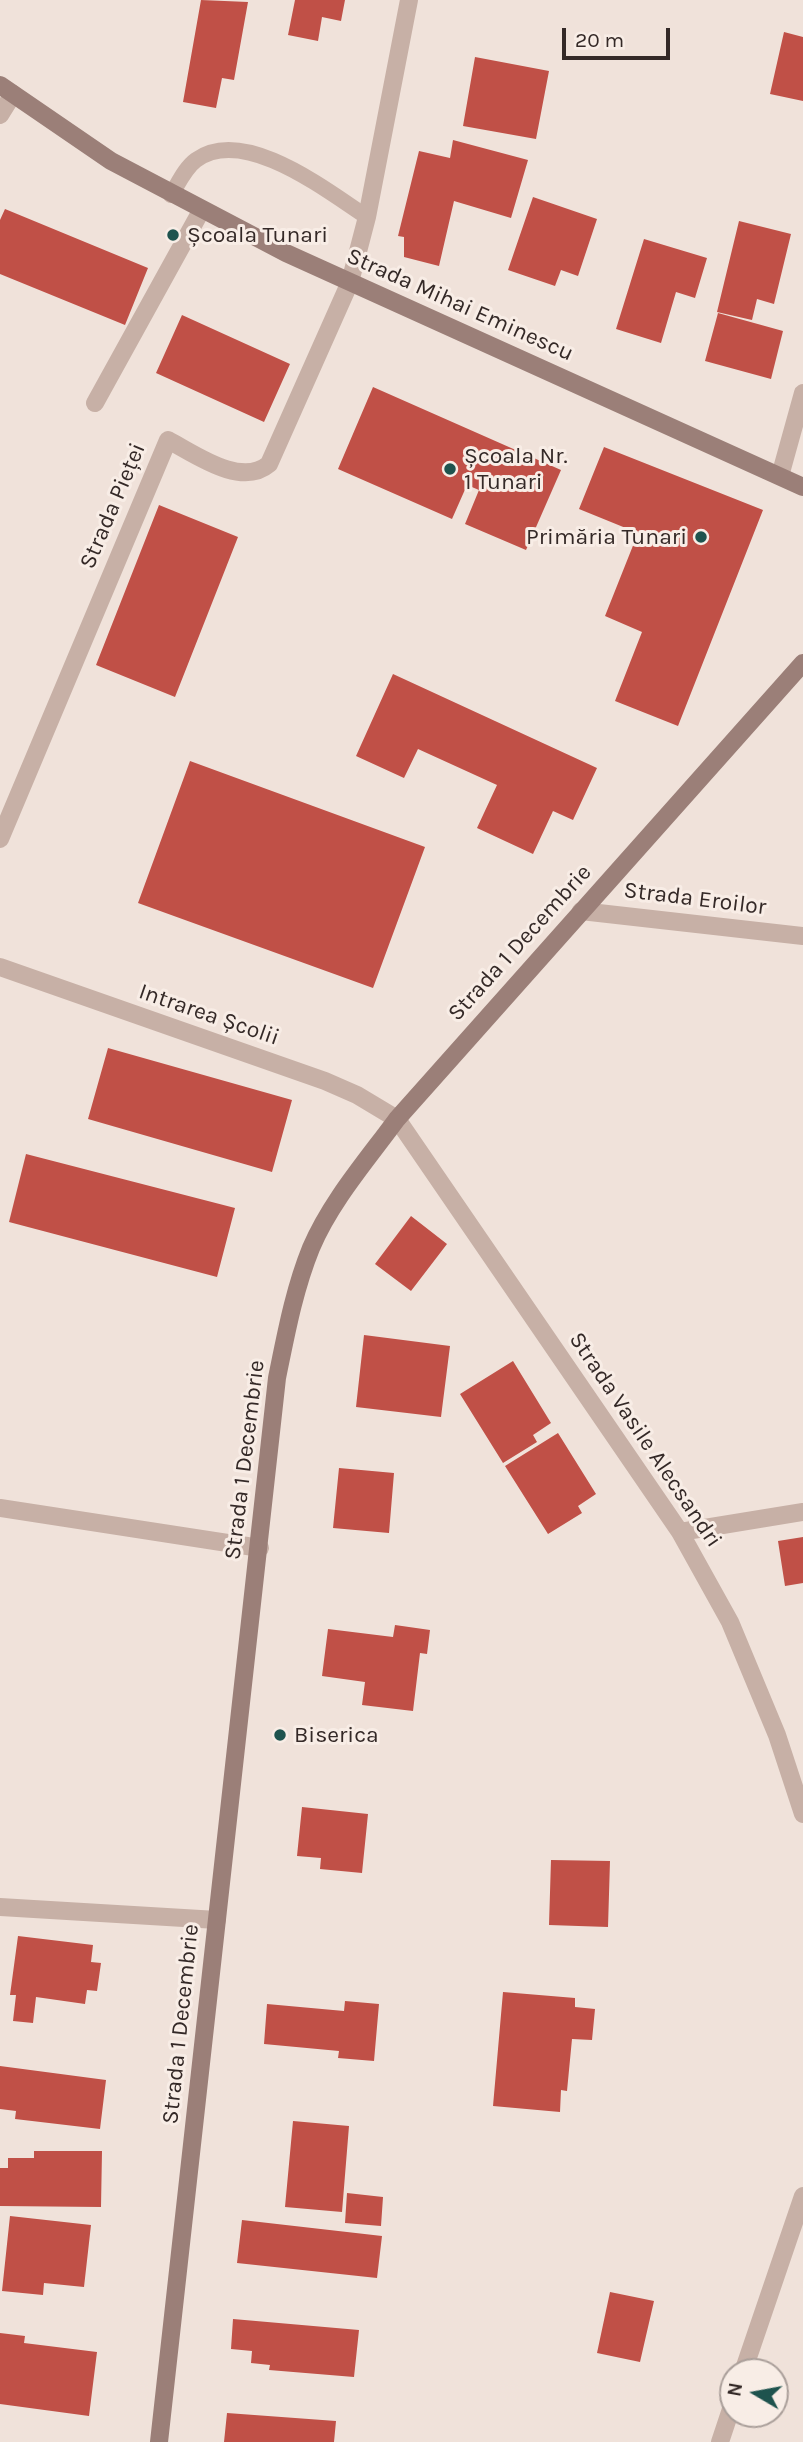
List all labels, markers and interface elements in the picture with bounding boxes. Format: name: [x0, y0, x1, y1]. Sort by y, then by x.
scale bar: [565, 14, 674, 58]
text: 20 m: [575, 28, 624, 52]
place label: Școala Tunari: [187, 221, 328, 249]
marker: Școala Tunari: [165, 227, 181, 243]
street label: Strada Mihai Eminescu: [342, 242, 578, 368]
street label: Strada Pieței: [74, 439, 152, 573]
place label: Școala Nr. 1 Tunari: [464, 442, 568, 496]
marker: Școala Nr. 1 Tunari: [442, 461, 458, 477]
place label: Primăria Tunari: [526, 523, 687, 551]
marker: Primăria Tunari: [693, 529, 709, 545]
street label: Strada 1 Decembrie: [442, 859, 598, 1027]
street label: Strada Eroilor: [622, 877, 768, 921]
street label: Intrarea Școlii: [135, 978, 283, 1052]
street label: Strada Vasile Alecsandri: [563, 1327, 727, 1553]
street label: Strada 1 Decembrie: [219, 1359, 271, 1561]
place label: Biserica: [294, 1721, 379, 1749]
marker: Biserica: [272, 1727, 288, 1743]
street label: Strada 1 Decembrie: [157, 1923, 205, 2125]
north arrow: [719, 2358, 789, 2428]
text: N: [723, 2381, 747, 2398]

